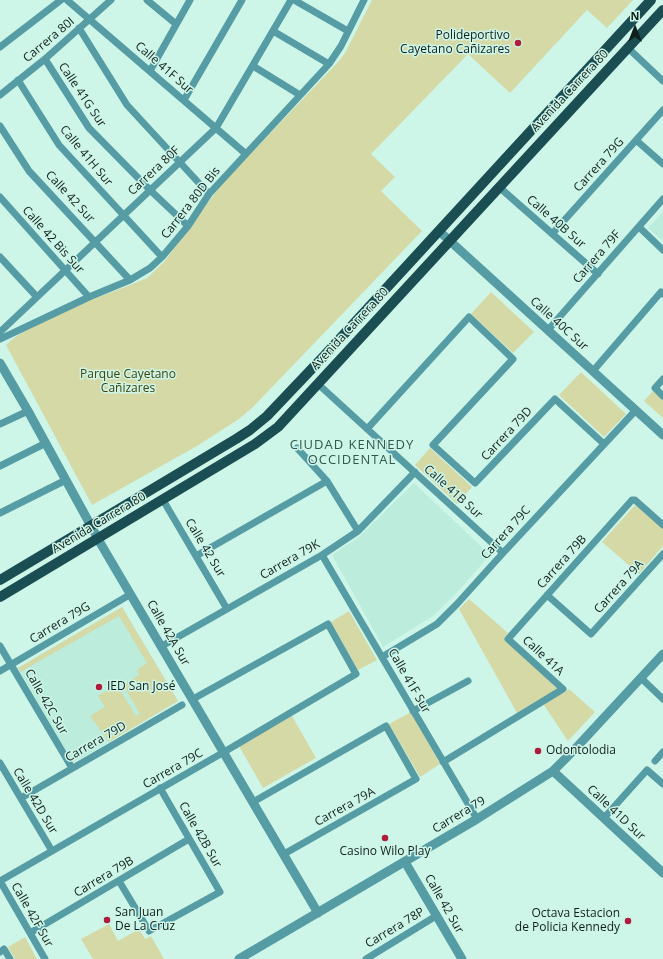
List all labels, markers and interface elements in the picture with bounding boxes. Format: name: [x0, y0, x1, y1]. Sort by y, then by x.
north arrow: [615, 8, 655, 48]
text: N: [631, 8, 639, 23]
street label: Carrera 80I: [20, 14, 78, 66]
place label: Polideportivo Cayetano Cañizares: [400, 29, 510, 57]
marker: Polideportivo Cayetano Cañizares: [513, 38, 523, 48]
street label: Calle 41F Sur: [132, 39, 196, 97]
street label: Avenida Carrera 80: [528, 47, 612, 135]
street label: Calle 41G Sur: [55, 60, 109, 130]
street label: Calle 41H Sur: [56, 123, 116, 189]
street label: Carrera 79G: [571, 135, 627, 195]
street label: Carrera 80F: [125, 143, 183, 199]
street label: Carrera 80D Bis: [158, 164, 224, 242]
street label: Calle 42 Sur: [42, 168, 98, 226]
street label: Calle 40B Sur: [524, 192, 588, 252]
street label: Calle 42 Bis Sur: [19, 203, 87, 277]
street label: Carrera 79F: [570, 228, 624, 286]
street label: Avenida Carrera 80: [308, 285, 392, 373]
street label: Calle 40C Sur: [527, 294, 591, 354]
park label: Parque Cayetano Cañizares: [80, 368, 176, 396]
street label: Carrera 79D: [479, 404, 535, 464]
district label: CIUDAD KENNEDY OCCIDENTAL: [290, 437, 414, 468]
street label: Calle 41B Sur: [421, 462, 485, 522]
street label: Avenida Carrera 80: [49, 489, 149, 557]
street label: Carrera 79C: [478, 503, 534, 563]
street label: Calle 42 Sur: [182, 516, 228, 580]
street label: Carrera 79B: [534, 532, 590, 592]
street label: Carrera 79K: [258, 537, 322, 583]
street label: Carrera 79A: [591, 557, 647, 617]
street label: Calle 42A Sur: [143, 598, 193, 668]
street label: Carrera 79G: [27, 599, 93, 647]
street label: Calle 41A: [519, 633, 567, 679]
street label: Calle 41F Sur: [385, 646, 433, 716]
street label: Calle 42C Sur: [21, 667, 71, 737]
place label: IED San José: [107, 680, 175, 694]
marker: IED San José: [94, 682, 104, 692]
street label: Carrera 79D: [63, 719, 129, 765]
place label: Odontolodia: [546, 744, 616, 758]
street label: Carrera 79C: [140, 746, 206, 792]
marker: Odontolodia: [533, 746, 543, 756]
street label: Calle 42D Sur: [10, 765, 60, 837]
street label: Calle 41D Sur: [584, 782, 648, 844]
street label: Carrera 79A: [312, 785, 378, 829]
street label: Carrera 79: [430, 794, 488, 836]
street label: Calle 42B Sur: [175, 800, 225, 870]
marker: Casino Wilo Play: [380, 833, 390, 843]
place label: Casino Wilo Play: [339, 845, 431, 859]
street label: Carrera 79B: [72, 854, 136, 900]
street label: Calle 42 Sur: [421, 872, 467, 936]
street label: Calle 42F Sur: [8, 880, 56, 950]
street label: Carrera 78P: [363, 905, 427, 951]
place label: San Juan De La Cruz: [115, 906, 175, 934]
place label: Octava Estacion de Policia Kennedy: [515, 907, 620, 935]
marker: San Juan De La Cruz: [102, 915, 112, 925]
marker: Octava Estacion de Policia Kennedy: [623, 916, 633, 926]

